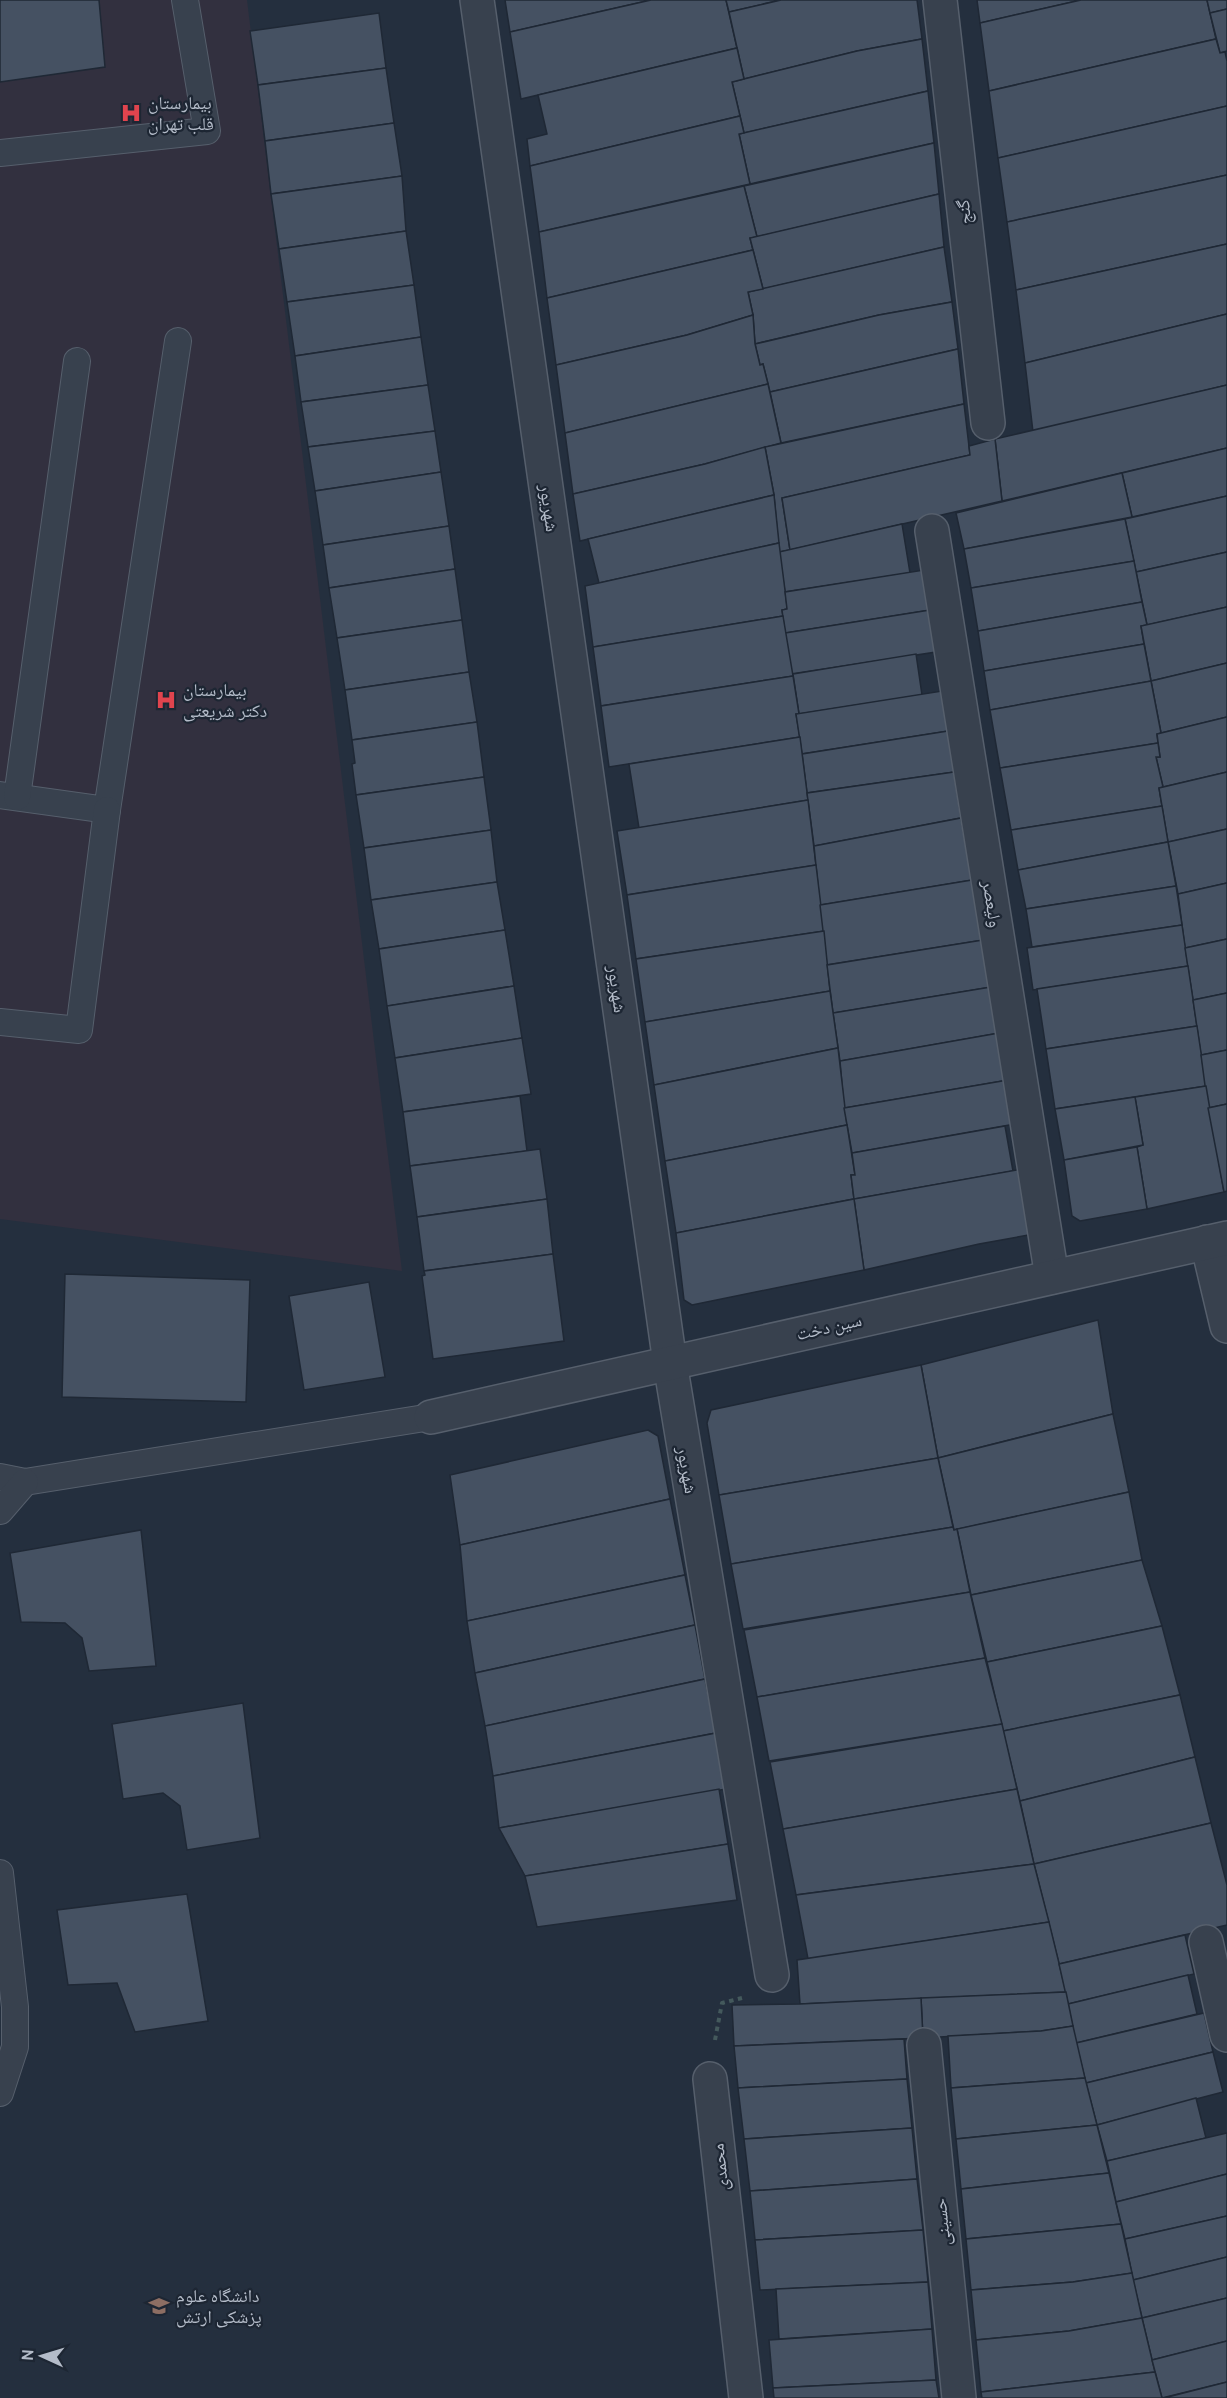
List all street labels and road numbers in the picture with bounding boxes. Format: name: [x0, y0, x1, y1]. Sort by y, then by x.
street label: گنج: [952, 198, 977, 225]
street label: شهریور: [535, 482, 563, 533]
street label: ولیعصر: [977, 878, 1007, 929]
street label: شهریور: [603, 963, 631, 1014]
street label: سین دخت: [794, 1309, 864, 1345]
street label: شهریور: [672, 1444, 702, 1495]
street label: محمدی: [707, 2142, 733, 2192]
street label: حسینی: [929, 2197, 955, 2247]

